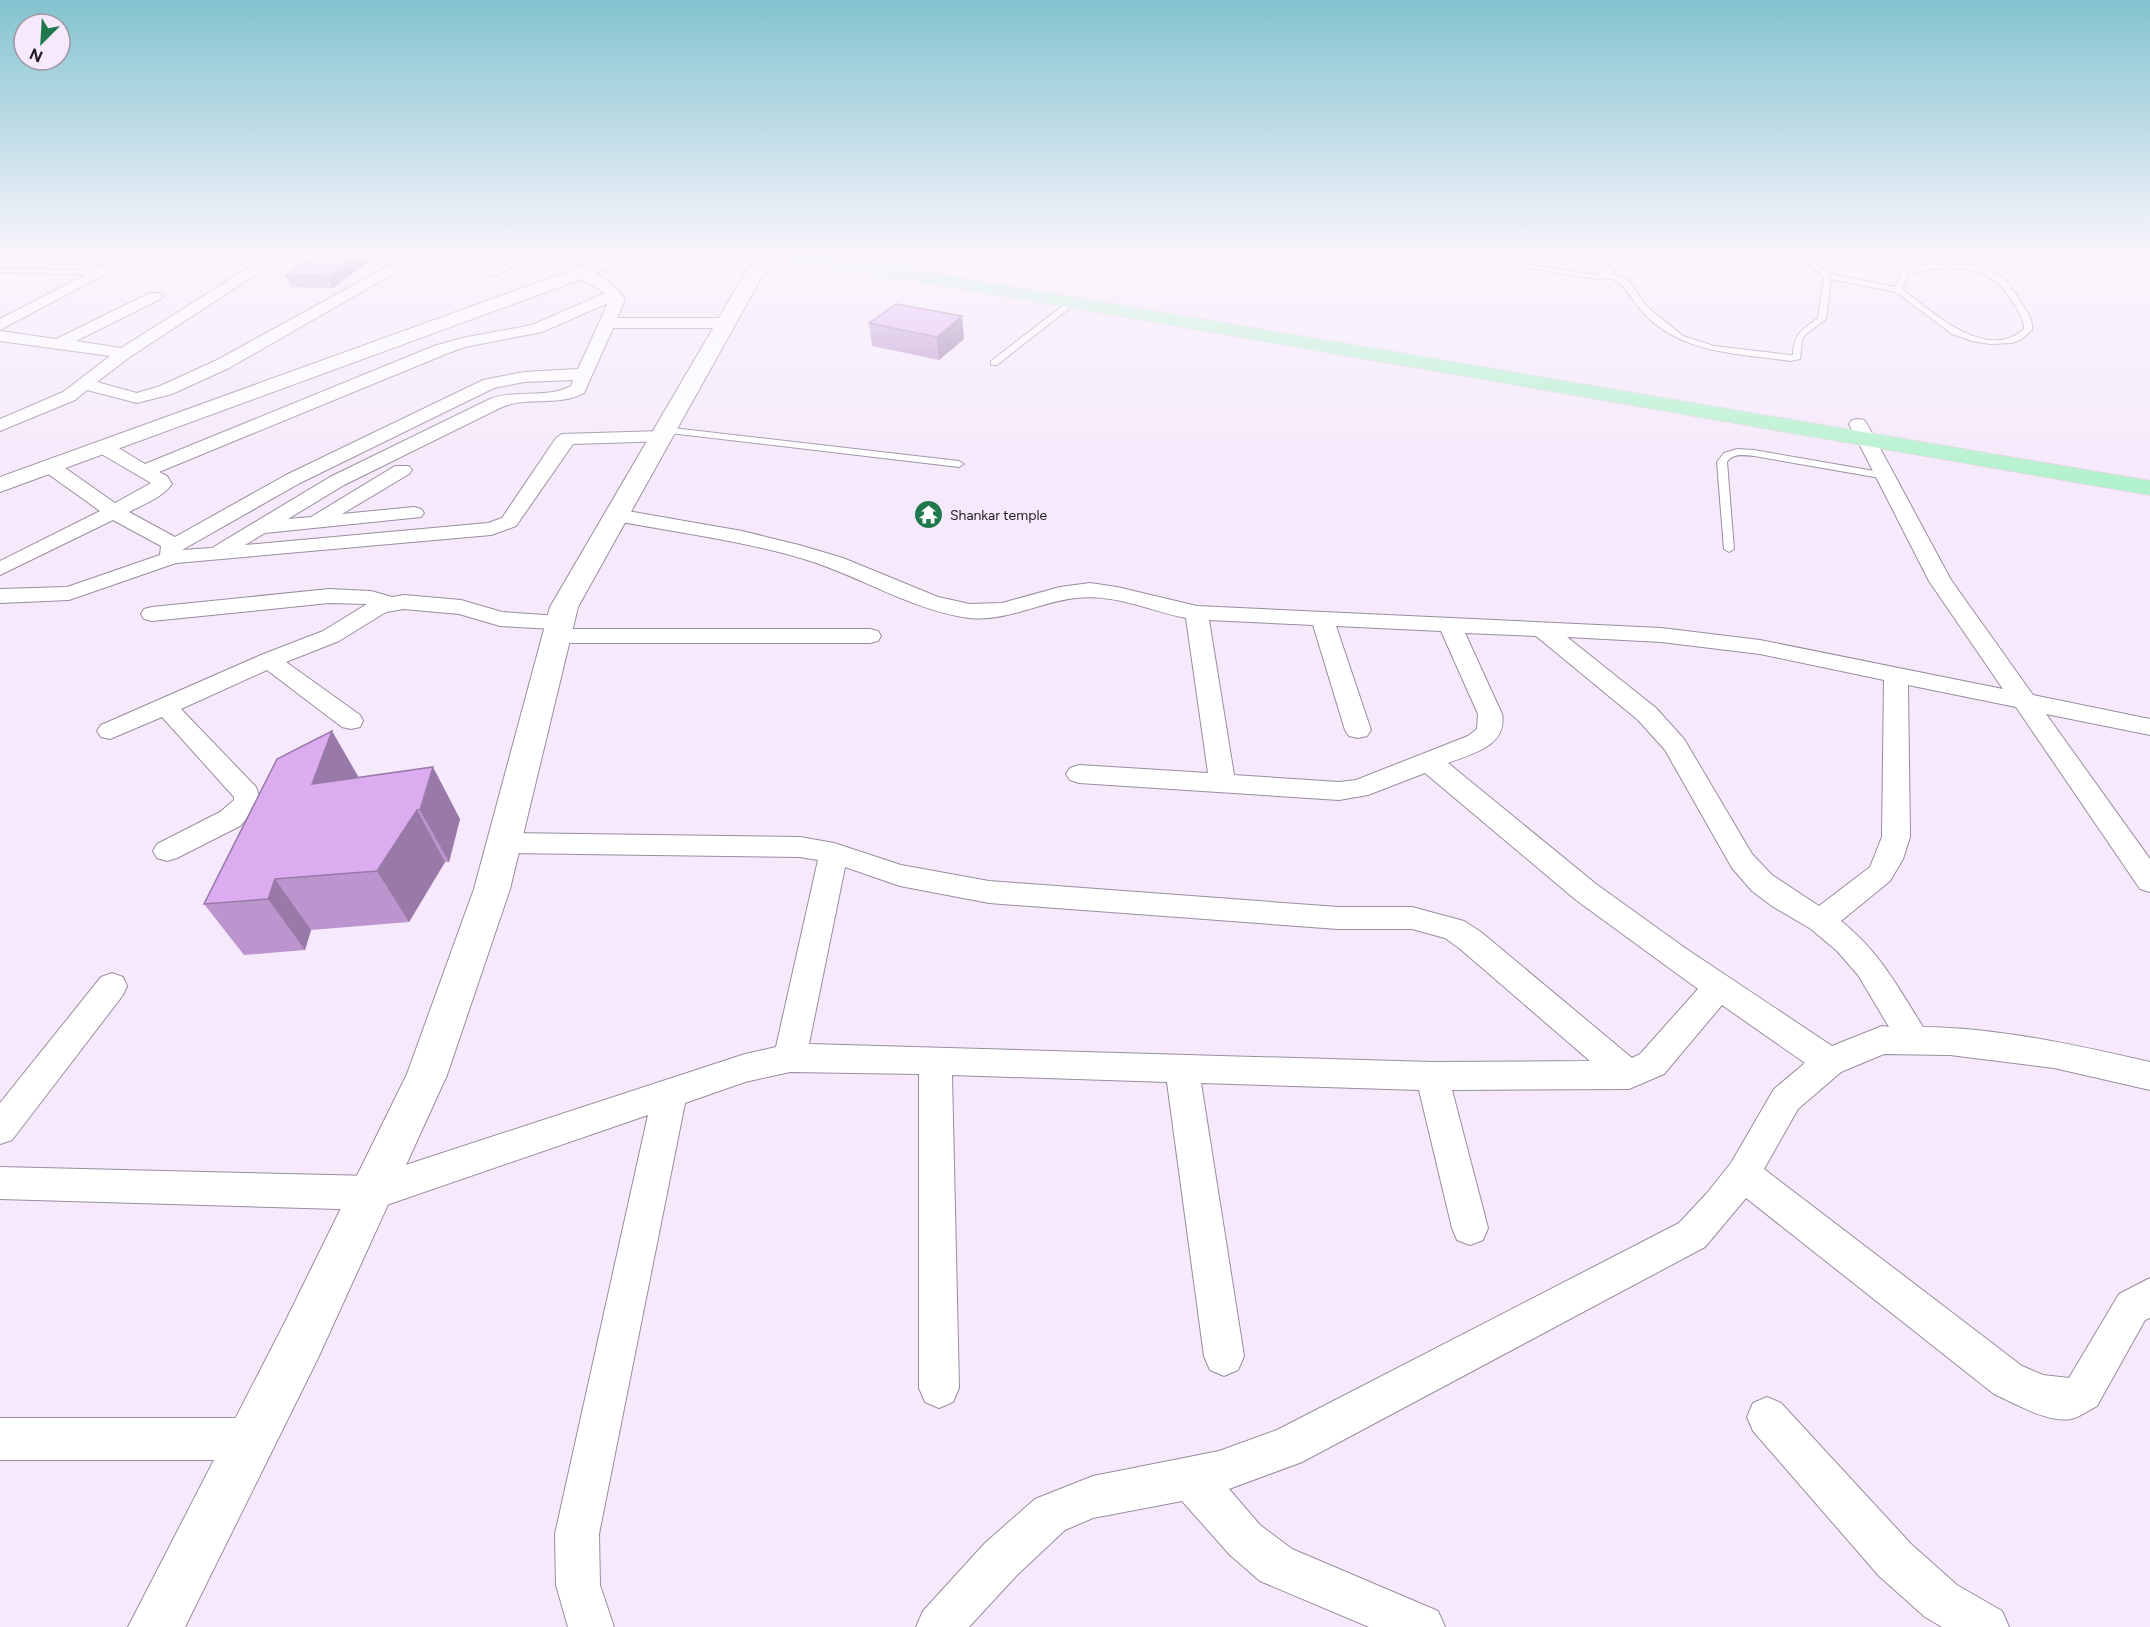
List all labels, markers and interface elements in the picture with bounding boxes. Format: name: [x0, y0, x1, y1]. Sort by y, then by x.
north arrow: [12, 12, 72, 72]
text: N: [27, 44, 46, 66]
temple icon: Shankar temple: [913, 499, 945, 531]
place label: Shankar temple: [950, 507, 1047, 524]

